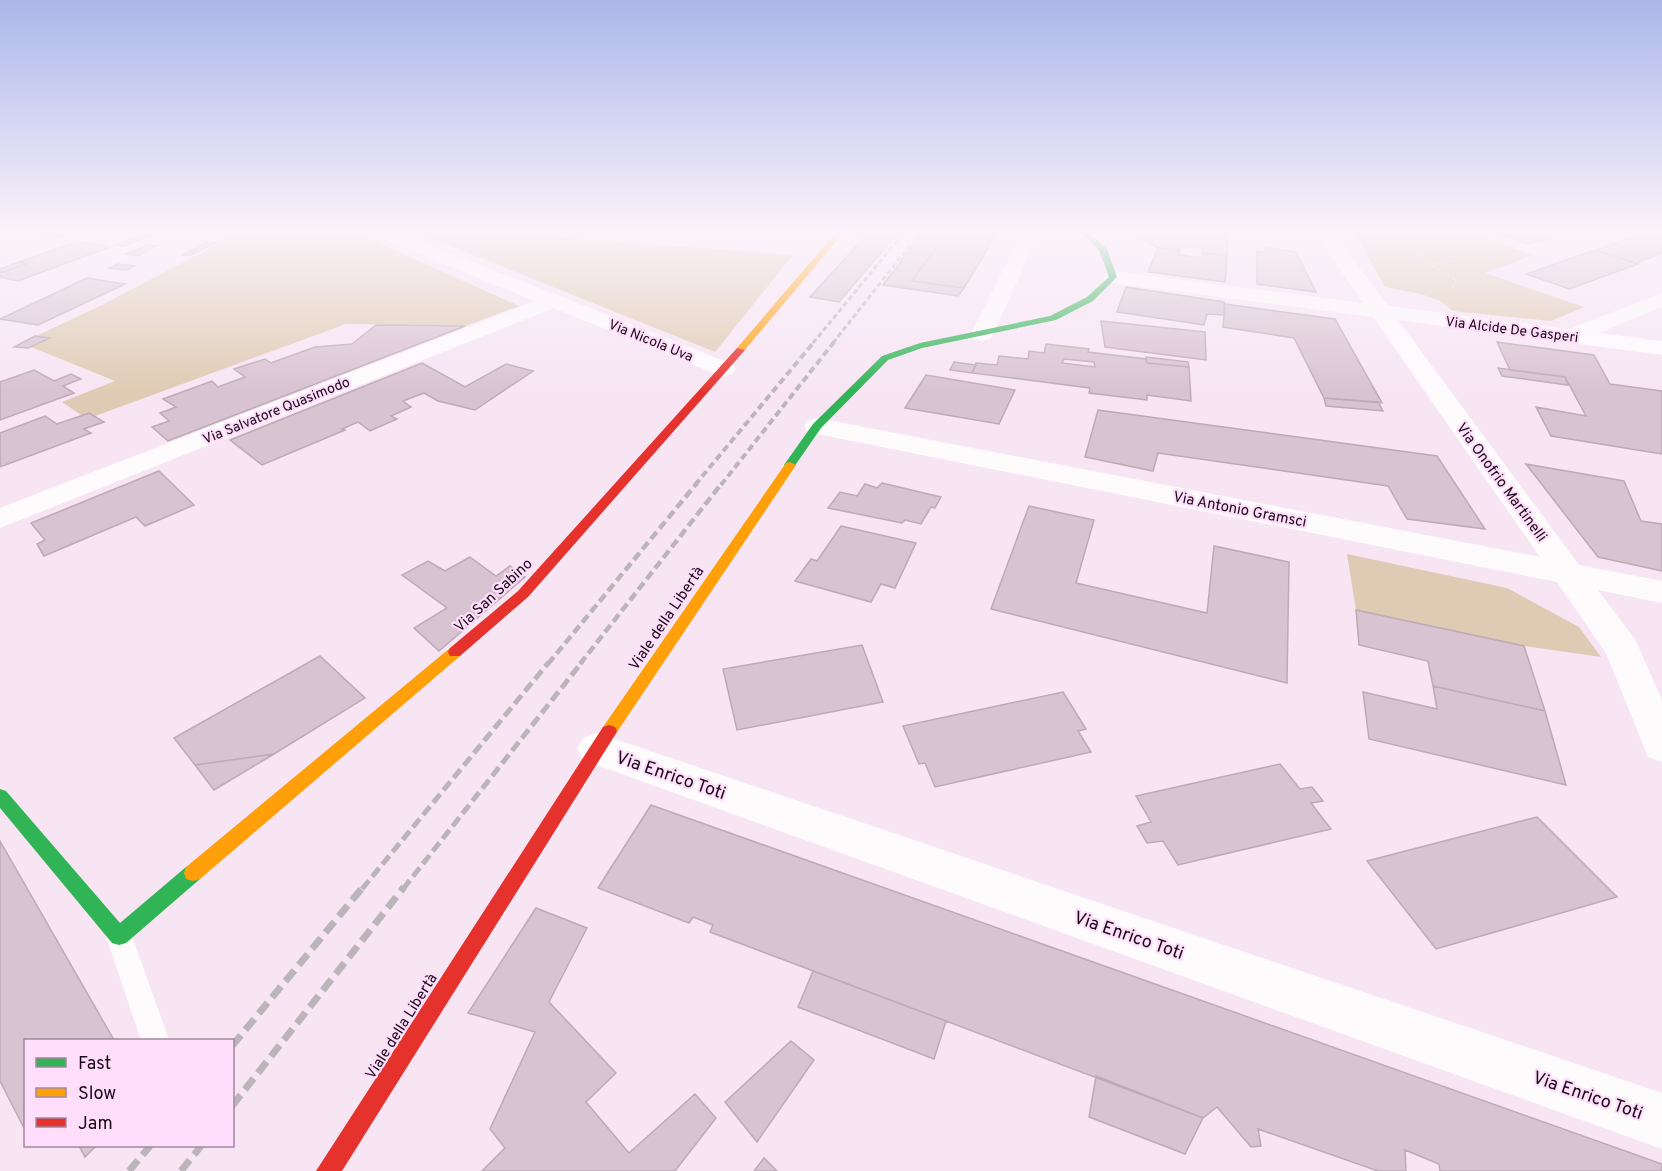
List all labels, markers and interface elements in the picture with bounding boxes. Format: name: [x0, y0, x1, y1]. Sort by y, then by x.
street label: Via Alcide De Gasperi: [1444, 314, 1579, 347]
street label: Via Nicola Uva: [606, 317, 695, 366]
street label: Via Salvatore Quasimodo: [201, 374, 353, 449]
street label: Via Onofrio Martinelli: [1451, 420, 1550, 546]
street label: Via Antonio Gramsci: [1171, 488, 1308, 533]
street label: Via San Sabino: [451, 555, 537, 637]
street label: Viale della Libertà: [625, 563, 709, 674]
street label: Via Enrico Toti: [612, 747, 729, 806]
street label: Via Enrico Toti: [1070, 907, 1187, 966]
street label: Viale della Libertà: [362, 970, 442, 1083]
legend: [24, 1039, 234, 1147]
text: Fast: [78, 1053, 111, 1076]
street label: Via Enrico Toti: [1529, 1067, 1646, 1126]
text: Slow: [78, 1083, 116, 1106]
text: Jam: [78, 1113, 113, 1136]

